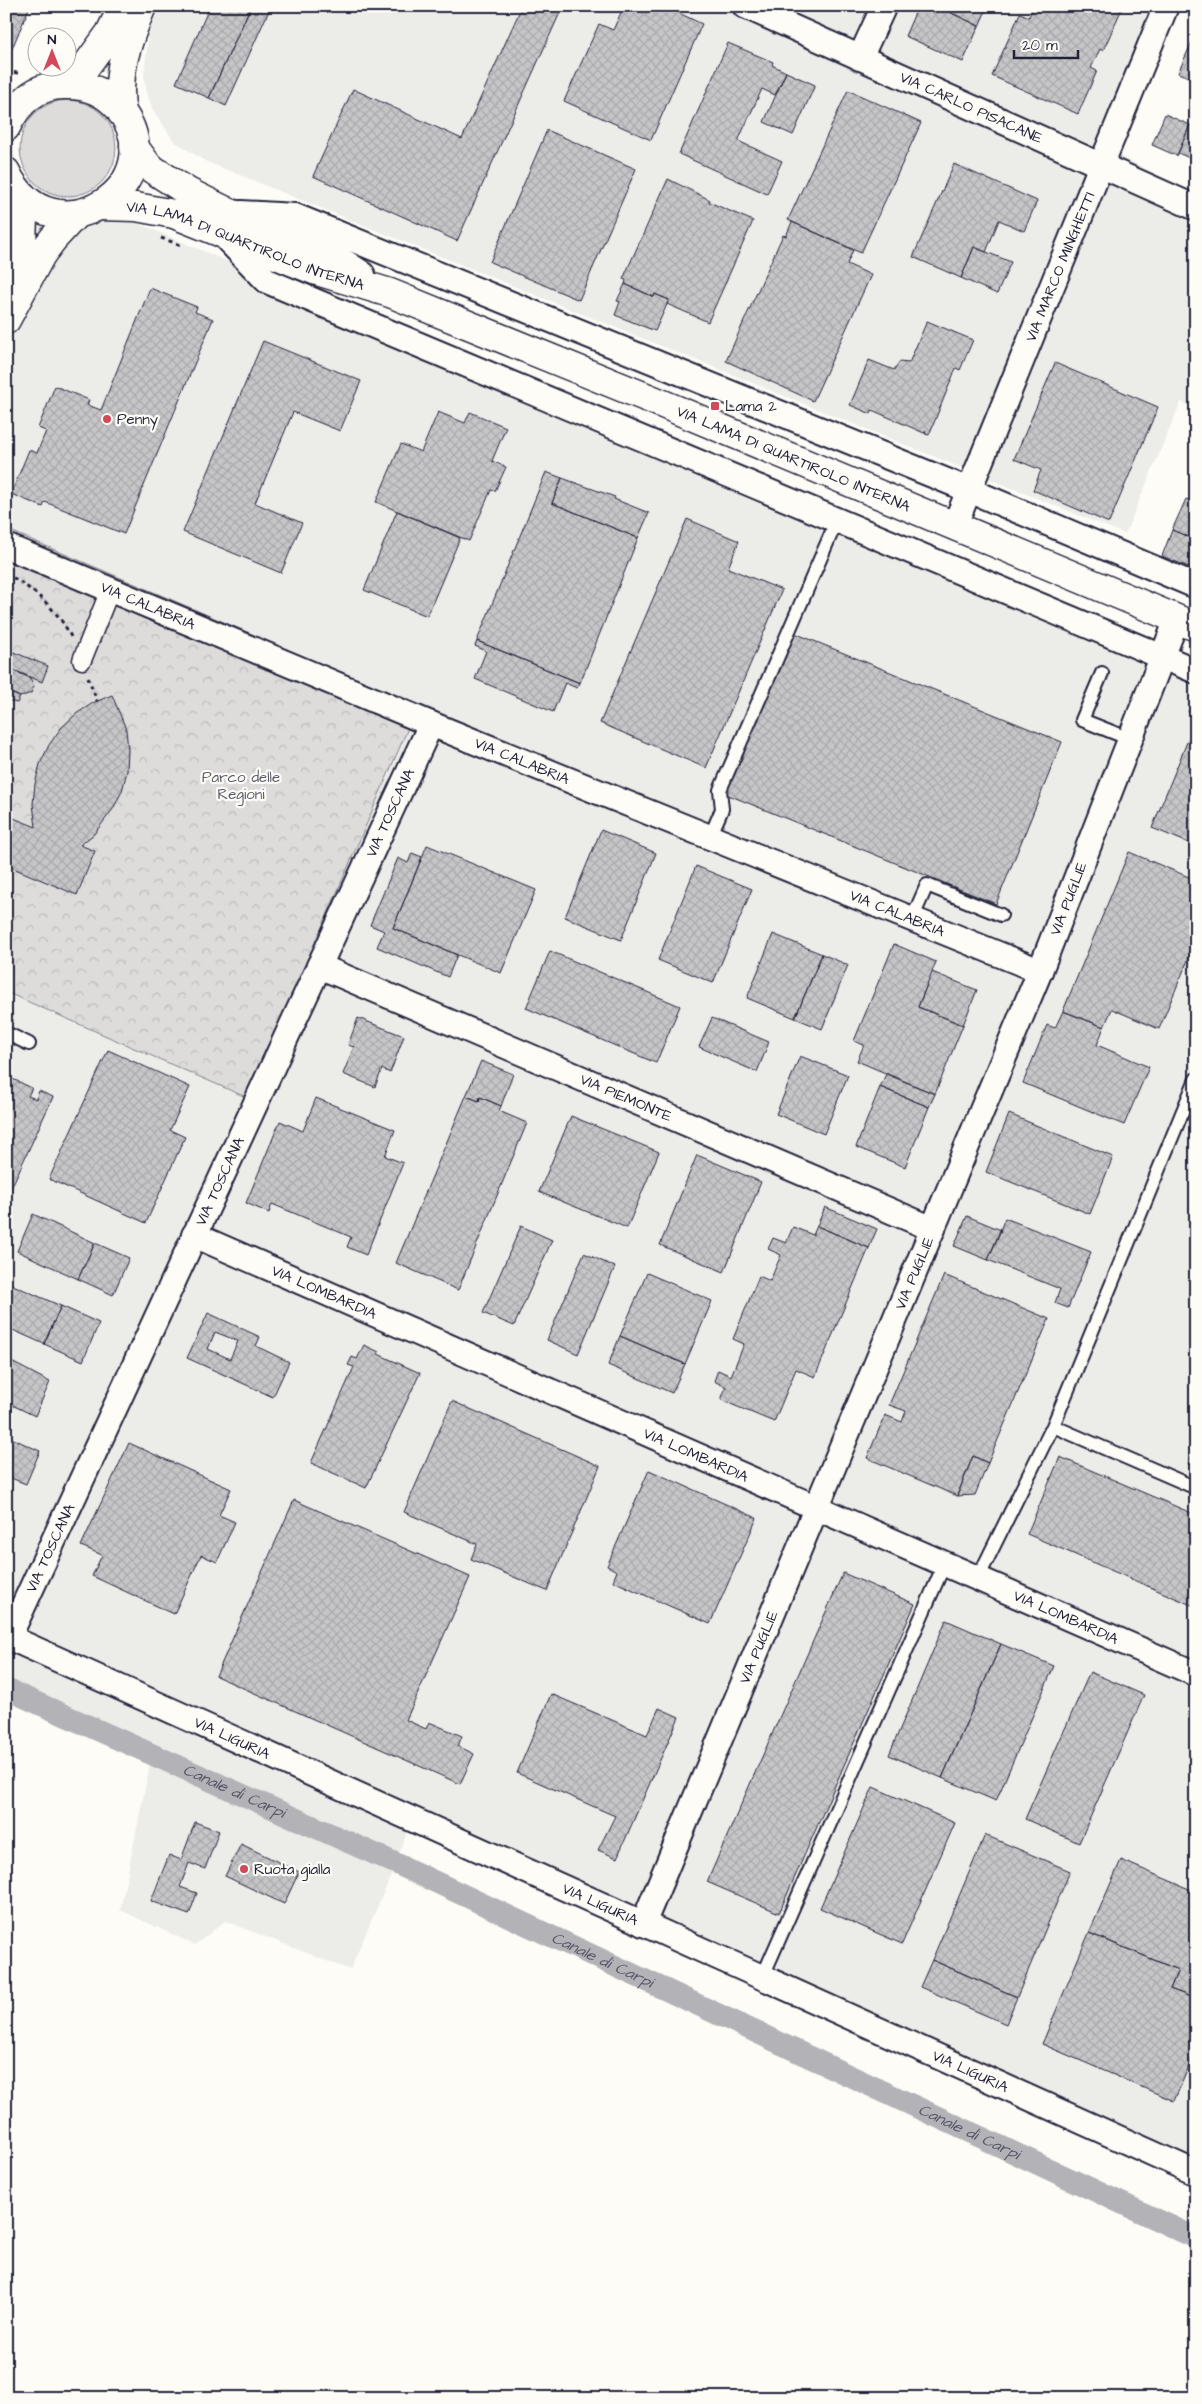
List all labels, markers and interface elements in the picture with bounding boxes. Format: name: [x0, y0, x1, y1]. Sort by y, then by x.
north arrow: [28, 28, 78, 78]
scale bar: [1014, 28, 1078, 60]
text: N: [48, 30, 57, 50]
text: 20 m: [1022, 35, 1058, 56]
street label: VIA CARLO PISACANE: [897, 66, 1046, 149]
street label: VIA MARCO MINGHETTI: [1020, 189, 1100, 345]
street label: VIA LAMA DI QUARTIROLO INTERNA: [126, 196, 367, 295]
place label: Lama 2: [725, 396, 777, 417]
street label: VIA LAMA DI QUARTIROLO INTERNA: [673, 400, 914, 517]
marker: Lama 2: [709, 400, 721, 412]
place label: Penny: [117, 409, 158, 431]
marker: Penny: [101, 413, 113, 425]
street label: VIA CALABRIA: [97, 576, 199, 635]
street label: VIA CALABRIA: [471, 732, 573, 790]
street label: VIA TOSCANA: [360, 765, 420, 861]
park label: Parco delle Regioni: [202, 767, 280, 806]
street label: VIA PUGLIE: [1044, 859, 1092, 938]
street label: VIA CALABRIA: [847, 884, 948, 942]
street label: VIA PIEMONTE: [577, 1069, 675, 1127]
street label: VIA TOSCANA: [190, 1133, 249, 1229]
street label: VIA PUGLIE: [890, 1233, 939, 1313]
street label: VIA LOMBARDIA: [268, 1260, 380, 1324]
street label: VIA LOMBARDIA: [640, 1423, 752, 1487]
street label: VIA TOSCANA: [21, 1500, 80, 1596]
street label: VIA LOMBARDIA: [1010, 1585, 1122, 1649]
street label: VIA PUGLIE: [734, 1607, 783, 1687]
street label: VIA LIGURIA: [191, 1712, 274, 1764]
water label: Canale di Carpi: [180, 1759, 291, 1825]
place label: Ruota gialla: [254, 1859, 331, 1881]
marker: Ruota gialla: [238, 1863, 250, 1875]
street label: VIA LIGURIA: [559, 1878, 642, 1931]
water label: Canale di Carpi: [548, 1927, 659, 1994]
street label: VIA LIGURIA: [929, 2045, 1012, 2098]
water label: Canale di Carpi: [915, 2099, 1026, 2166]

